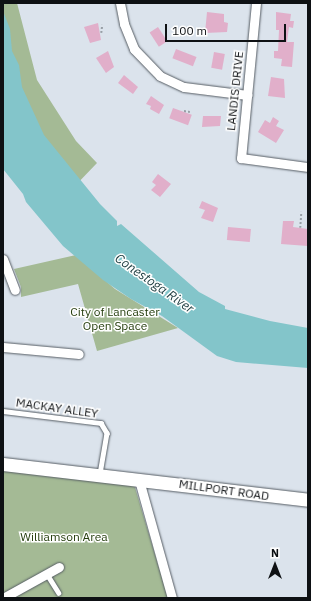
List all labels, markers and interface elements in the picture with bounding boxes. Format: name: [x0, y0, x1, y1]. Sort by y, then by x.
scale bar: [167, 16, 288, 42]
text: 100 m: [172, 23, 207, 38]
street label: LANDIS DRIVE: [224, 51, 246, 131]
water label: Conestoga River: [112, 251, 196, 317]
park label: City of Lancaster Open Space: [70, 305, 160, 333]
street label: MACKAY ALLEY: [15, 395, 99, 421]
street label: MILLPORT ROAD: [178, 477, 270, 503]
park label: Williamson Area: [20, 530, 108, 544]
north arrow: [255, 545, 295, 585]
text: N: [271, 546, 279, 560]

